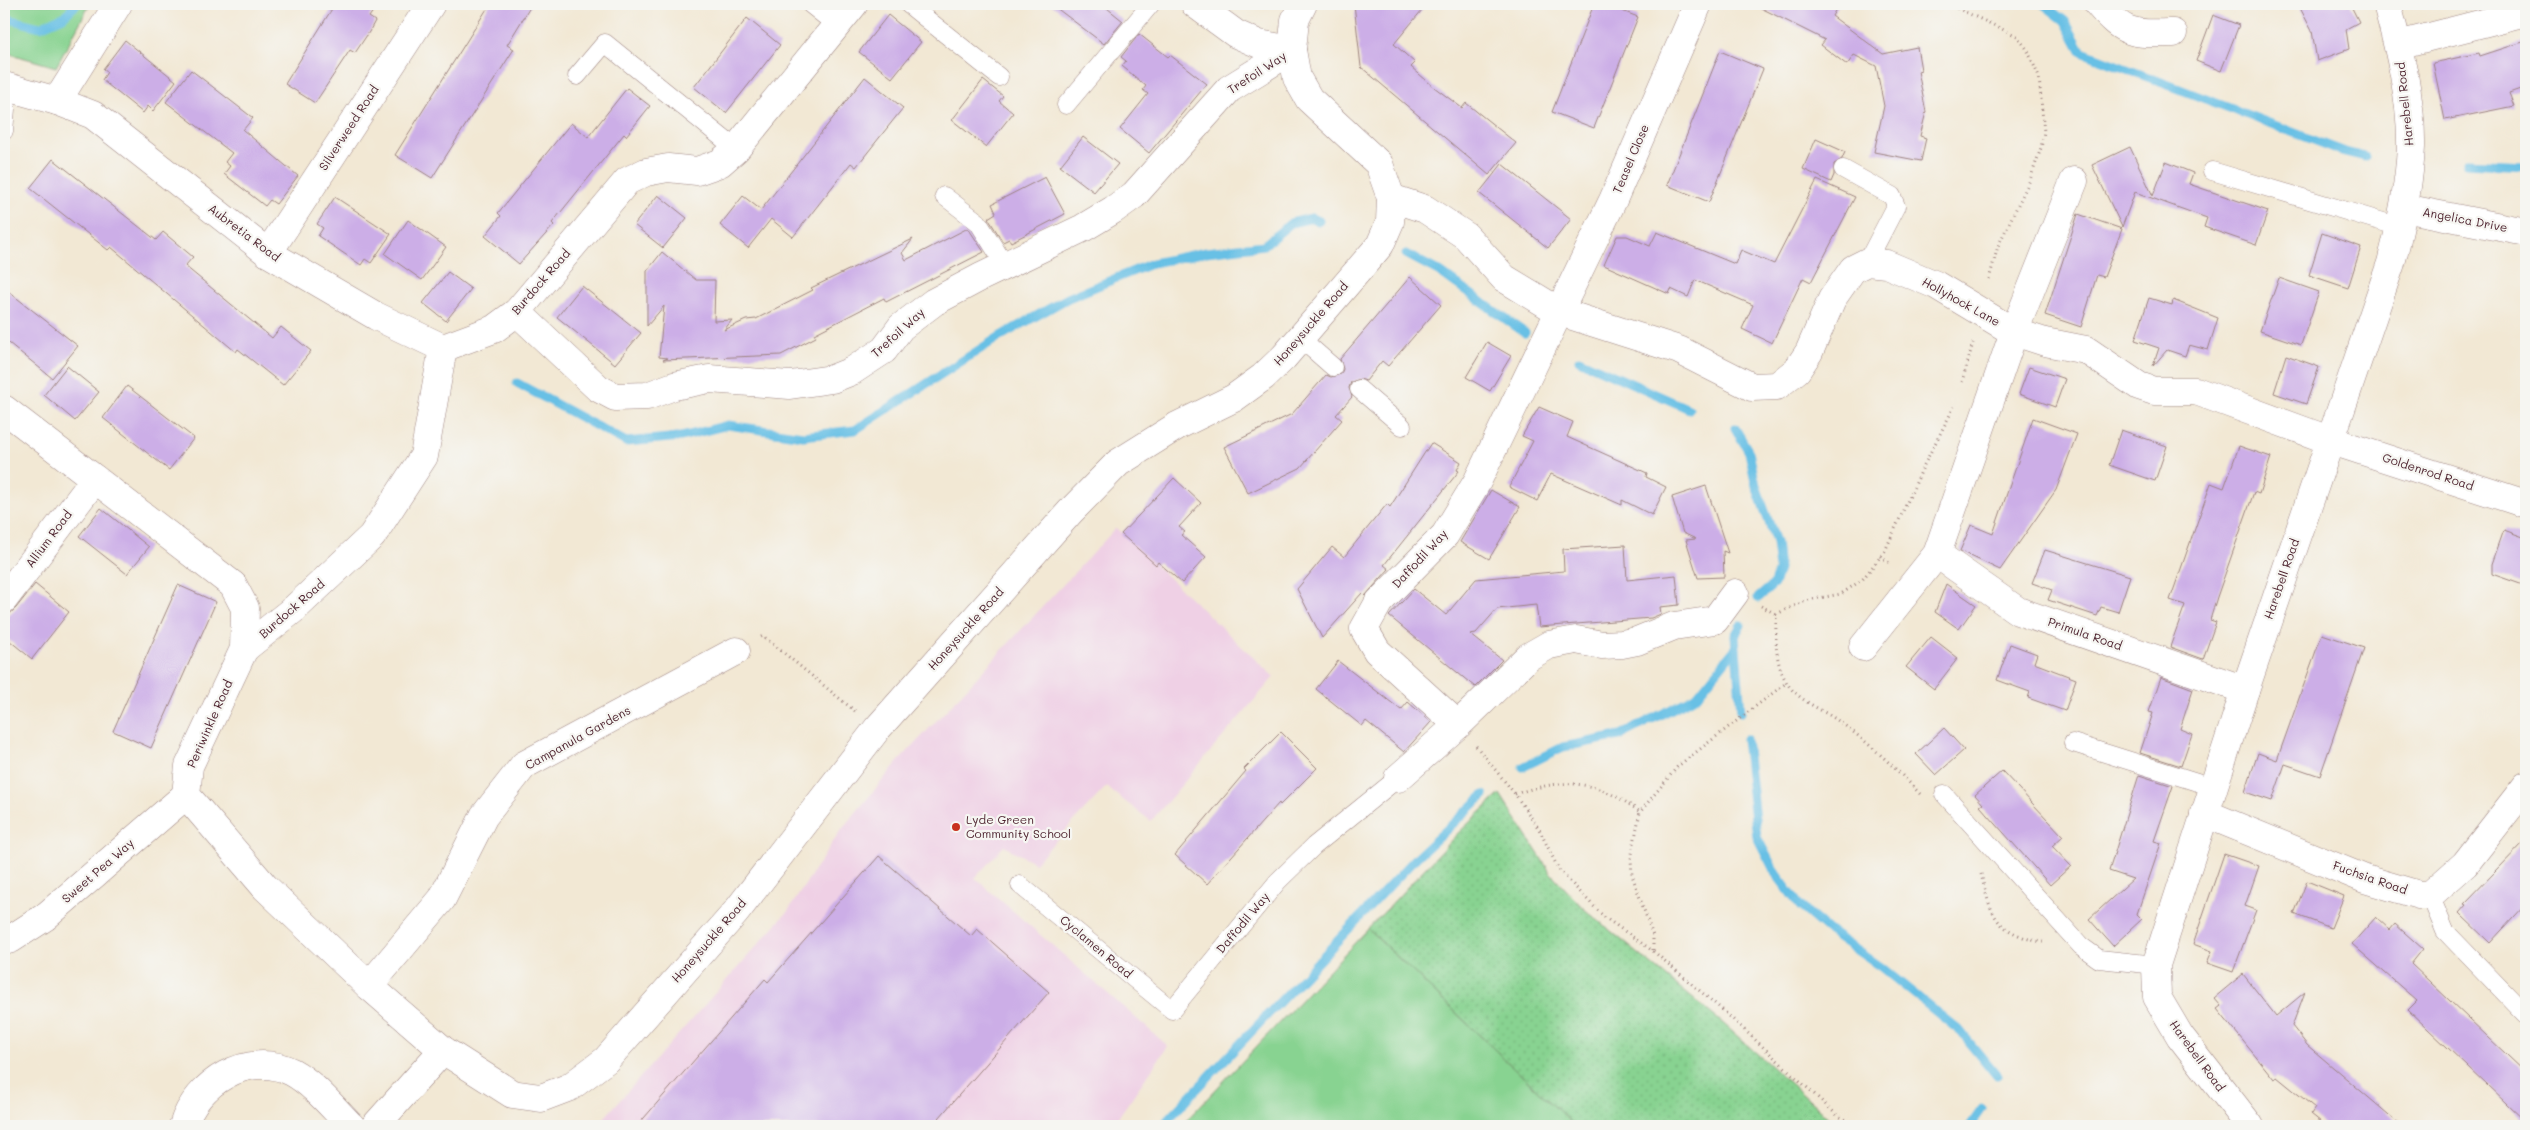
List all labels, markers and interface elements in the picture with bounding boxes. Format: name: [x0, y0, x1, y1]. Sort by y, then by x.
street label: Trefoil Way: [1224, 47, 1289, 97]
street label: Harebell Road: [2392, 61, 2416, 147]
street label: Silverweed Road: [315, 81, 382, 173]
street label: Teasel Close: [1608, 122, 1652, 196]
street label: Aubretia Road: [205, 200, 284, 265]
street label: Angelica Drive: [2421, 203, 2509, 235]
street label: Burdock Road: [507, 245, 573, 318]
street label: Hollyhock Lane: [1920, 273, 2003, 329]
street label: Honeysuckle Road: [1269, 278, 1351, 369]
street label: Trefoil Way: [867, 304, 927, 361]
street label: Goldenrod Road: [2381, 449, 2476, 493]
street label: Allium Road: [21, 506, 75, 570]
street label: Daffodil Way: [1388, 526, 1451, 591]
street label: Harebell Road: [2260, 536, 2302, 621]
street label: Burdock Road: [255, 575, 328, 641]
street label: Honeysuckle Road: [924, 583, 1007, 673]
street label: Primula Road: [2046, 613, 2125, 653]
street label: Periwinkle Road: [183, 677, 236, 770]
street label: Campanula Gardens: [522, 701, 633, 773]
place label: Lyde Green Community School: [966, 811, 1071, 841]
marker: Lyde Green Community School: [950, 821, 962, 833]
street label: Sweet Pea Way: [58, 835, 137, 906]
street label: Fuchsia Road: [2331, 857, 2410, 897]
street label: Daffodil Way: [1212, 889, 1272, 956]
street label: Honeysuckle Road: [667, 895, 749, 986]
street label: Cyclamen Road: [1057, 911, 1136, 981]
street label: Harebell Road: [2167, 1017, 2229, 1095]

